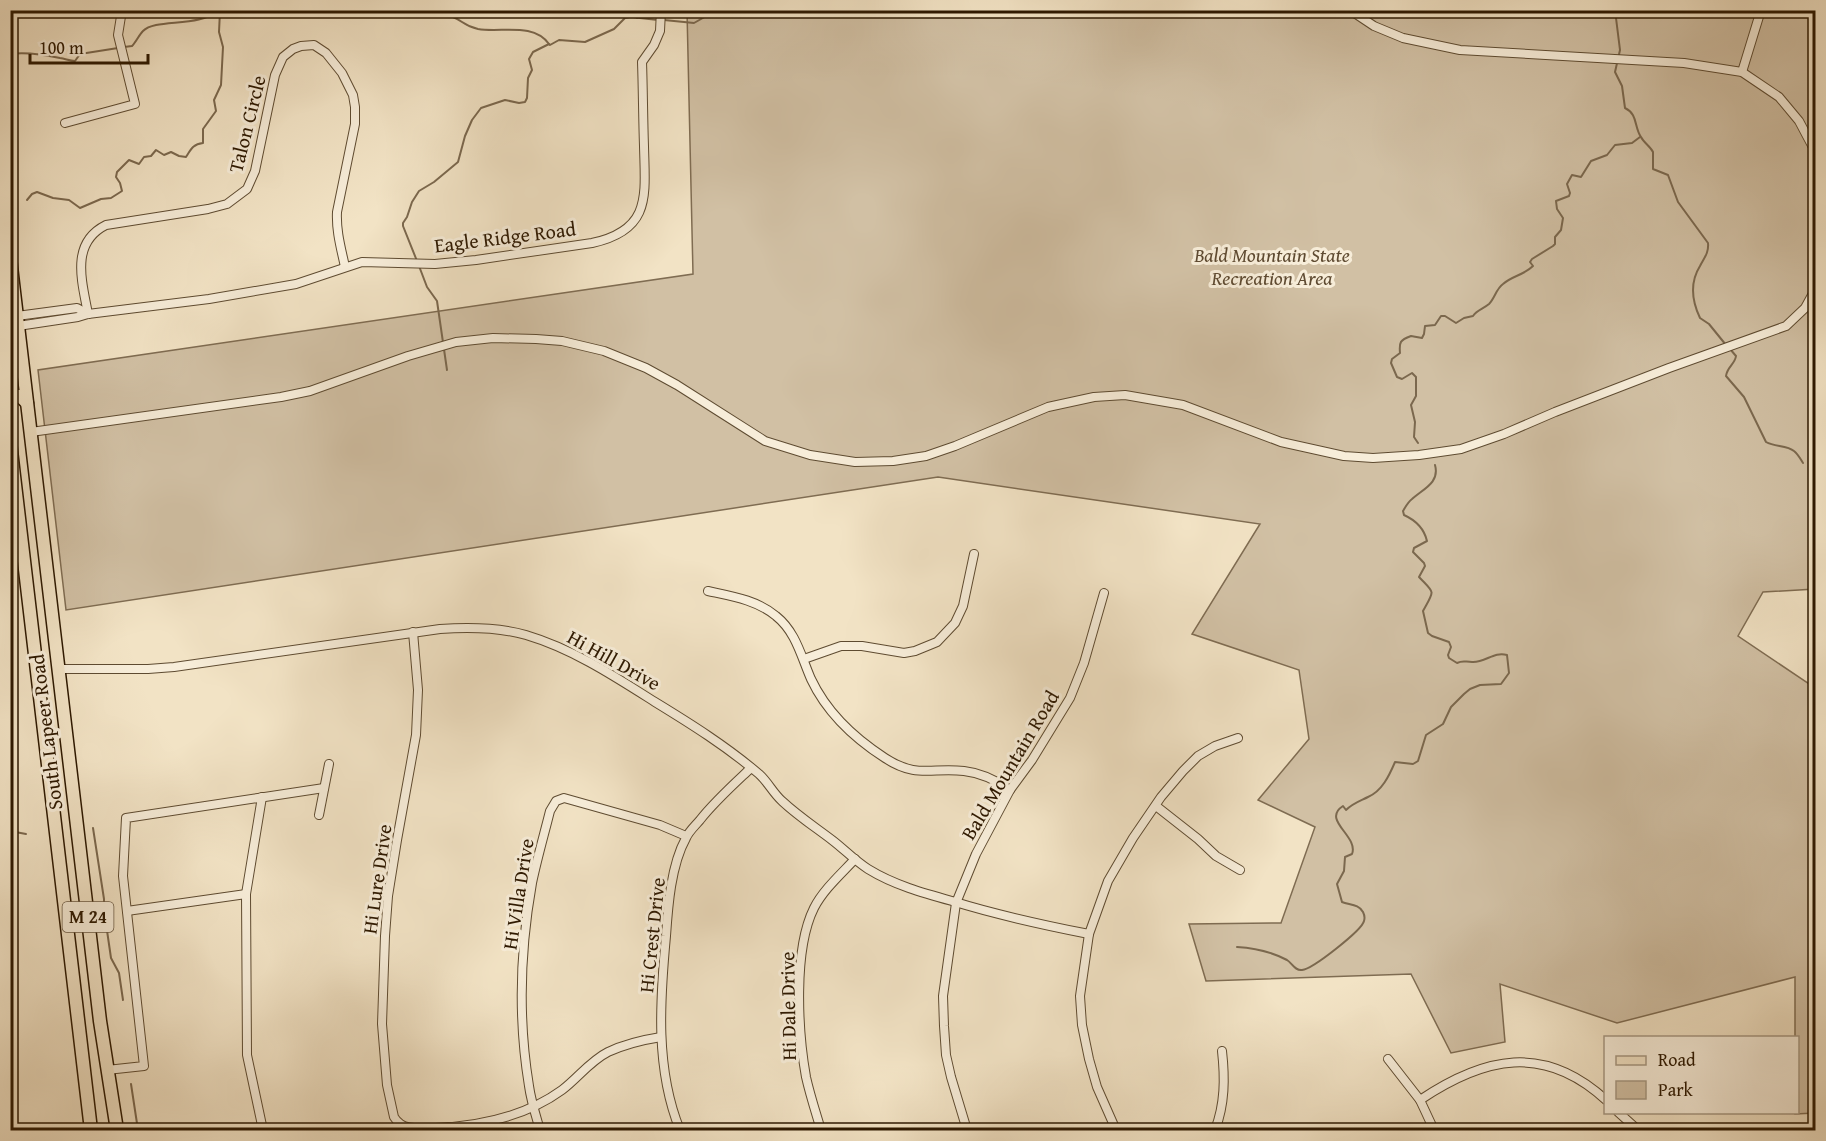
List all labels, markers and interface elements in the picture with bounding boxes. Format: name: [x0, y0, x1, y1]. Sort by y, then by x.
scale bar: [30, 27, 148, 65]
text: 100 m: [39, 34, 84, 61]
street label: Talon Circle: [220, 72, 273, 176]
street label: Eagle Ridge Road: [433, 213, 578, 260]
park label: Bald Mountain State Recreation Area: [1193, 240, 1350, 292]
street label: Hi Hill Drive: [562, 622, 666, 697]
street label: South Lapeer Road: [22, 652, 69, 812]
street label: Bald Mountain Road: [953, 684, 1066, 845]
street label: Hi Lure Drive: [354, 822, 399, 936]
street label: Hi Villa Drive: [494, 836, 541, 951]
street label: Hi Crest Drive: [631, 876, 672, 994]
road number: M 24: [62, 902, 113, 932]
street label: Hi Dale Drive: [772, 951, 803, 1061]
legend: [1604, 1036, 1799, 1114]
text: Road: [1658, 1046, 1696, 1073]
text: Park: [1658, 1076, 1694, 1103]

